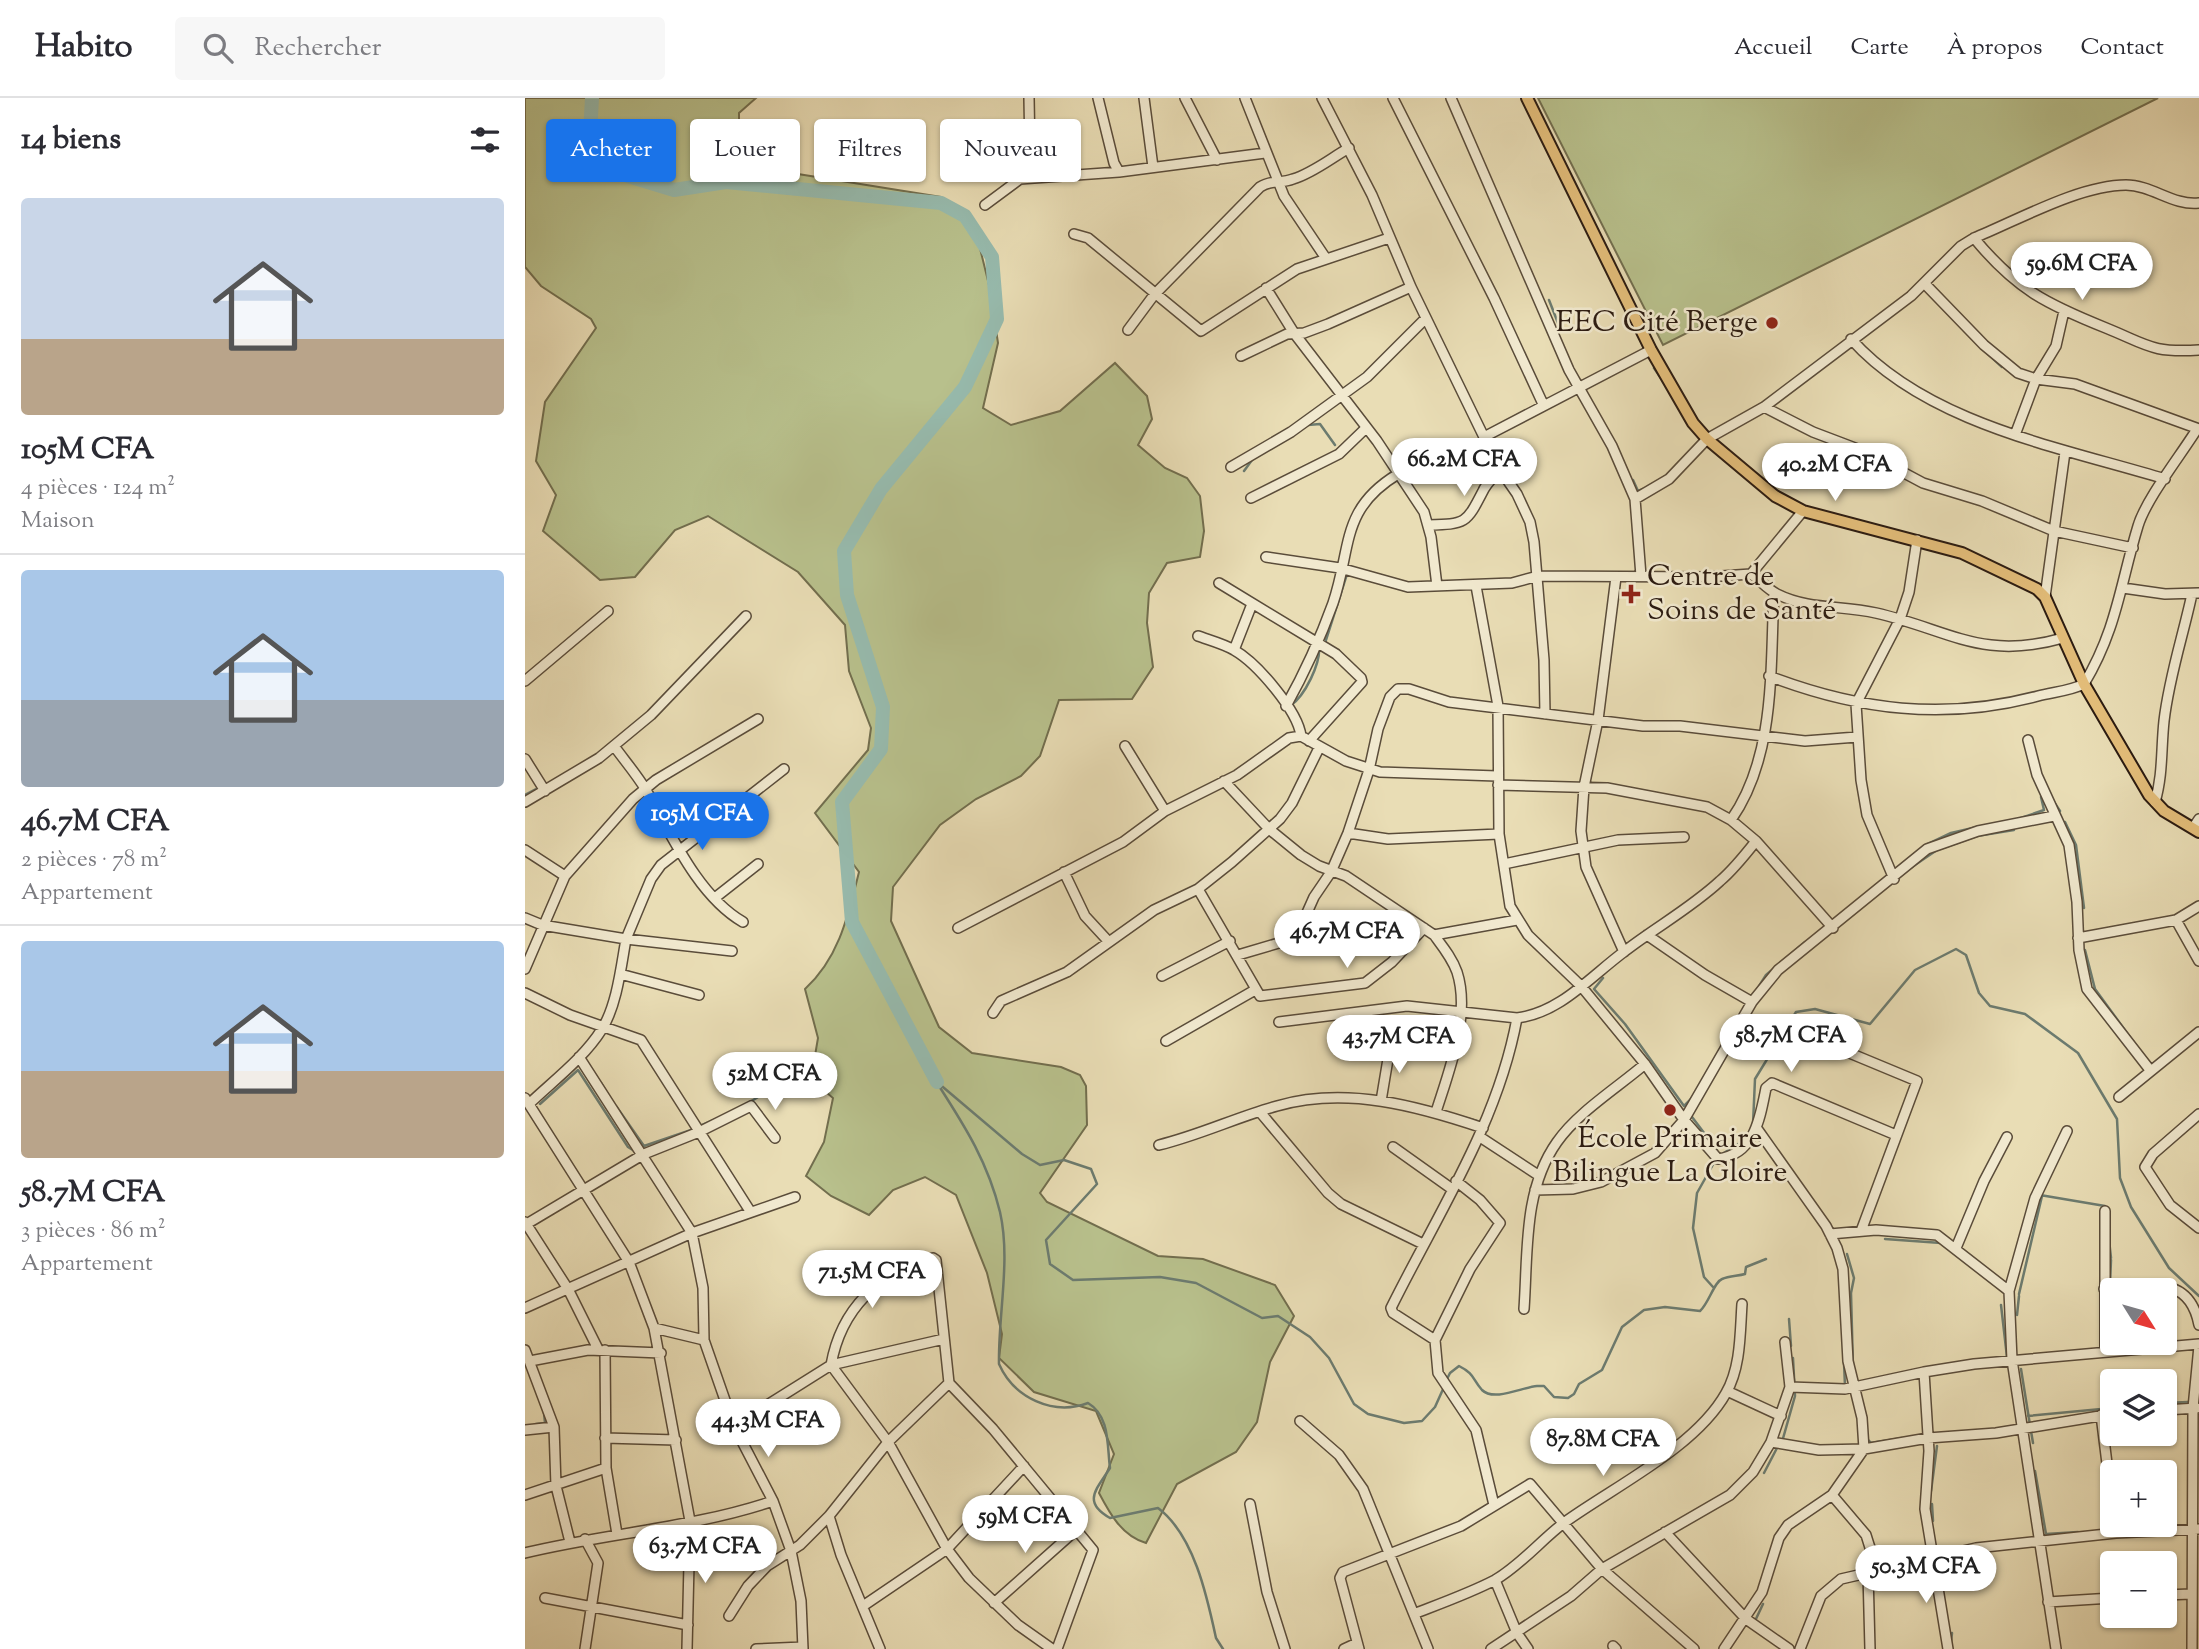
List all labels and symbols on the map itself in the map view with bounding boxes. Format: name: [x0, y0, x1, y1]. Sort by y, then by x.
pin: 59.6M CFA: [2002, 242, 2162, 302]
place label: EEC Cité Berge: [1556, 302, 1758, 345]
marker: EEC Cité Berge: [1764, 315, 1780, 331]
pin: 66.2M CFA: [1384, 438, 1544, 498]
pin: 40.2M CFA: [1755, 444, 1915, 503]
place label: Centre de Soins de Santé: [1647, 556, 1836, 633]
marker: Centre de Soins de Santé: [1621, 584, 1641, 604]
pin: 105M CFA: [630, 792, 774, 852]
pin: 46.7M CFA: [1267, 910, 1427, 970]
pin: 58.7M CFA: [1711, 1014, 1871, 1074]
pin: 43.7M CFA: [1319, 1016, 1479, 1075]
pin: 52M CFA: [710, 1052, 840, 1112]
marker: École Primaire Bilingue La Gloire: [1662, 1102, 1678, 1118]
place label: École Primaire Bilingue La Gloire: [1553, 1118, 1787, 1195]
pin: 71.5M CFA: [792, 1250, 952, 1310]
north arrow: [2100, 1278, 2177, 1354]
pin: 44.3M CFA: [688, 1400, 848, 1459]
pin: 87.8M CFA: [1523, 1418, 1683, 1478]
pin: 59M CFA: [960, 1496, 1090, 1555]
pin: 63.7M CFA: [625, 1526, 785, 1585]
pin: 50.3M CFA: [1846, 1546, 2006, 1605]

